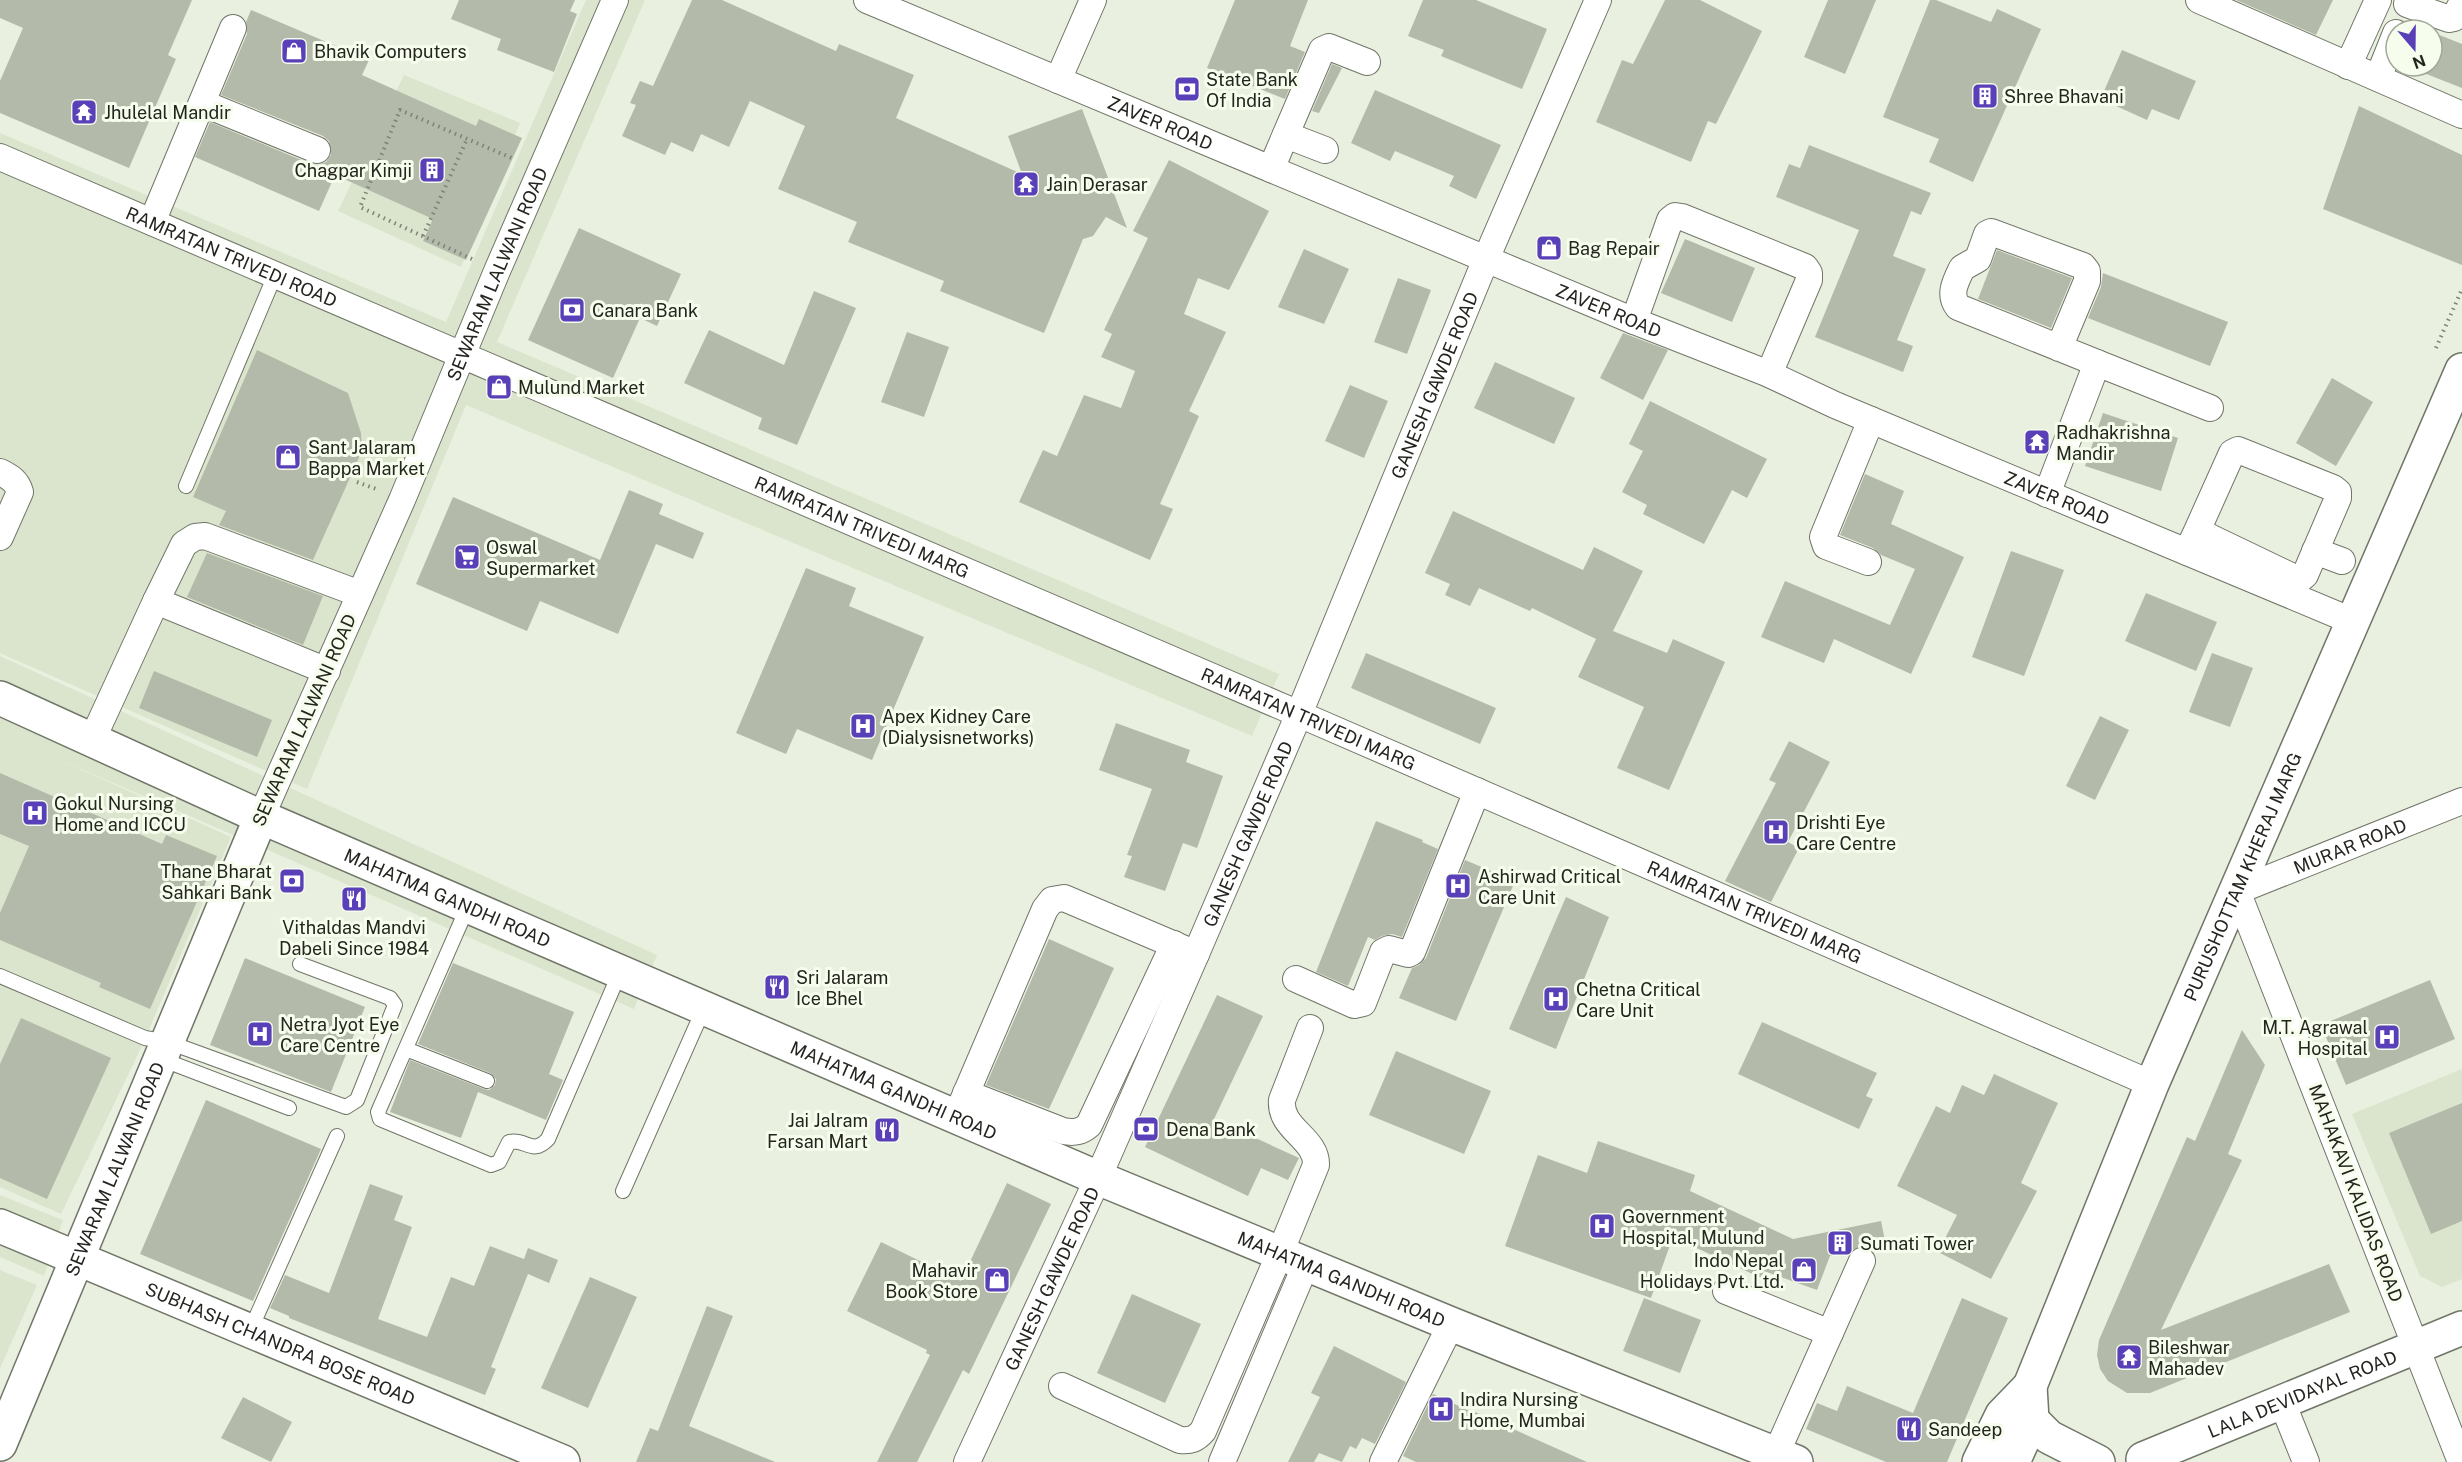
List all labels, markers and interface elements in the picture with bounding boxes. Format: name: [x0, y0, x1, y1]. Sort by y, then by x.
north arrow: [2384, 18, 2444, 78]
shop icon: Bhavik Computers: [279, 36, 309, 66]
place label: Bhavik Computers: [314, 41, 467, 62]
text: N: [2410, 51, 2428, 73]
place label: State Bank Of India: [1206, 69, 1298, 111]
bank icon: State Bank Of India: [1172, 74, 1202, 104]
building icon: Shree Bhavani: [1970, 81, 2000, 111]
place label: Shree Bhavani: [2004, 86, 2124, 107]
street label: ZAVER ROAD: [1105, 91, 1216, 154]
temple icon: Jhulelal Mandir: [69, 97, 99, 127]
place label: Jhulelal Mandir: [104, 102, 231, 123]
building icon: Chagpar Kimji: [417, 155, 447, 185]
place label: Chagpar Kimji: [294, 160, 412, 181]
street label: SEWARAM LALWANI ROAD: [442, 164, 551, 384]
temple icon: Jain Derasar: [1011, 169, 1041, 199]
place label: Jain Derasar: [1046, 174, 1148, 195]
street label: RAMRATAN TRIVEDI ROAD: [123, 202, 340, 311]
shop icon: Bag Repair: [1534, 233, 1564, 263]
place label: Bag Repair: [1568, 238, 1660, 259]
street label: ZAVER ROAD: [1553, 279, 1664, 341]
street label: GANESH GAWDE ROAD: [1386, 289, 1482, 482]
bank icon: Canara Bank: [557, 295, 587, 325]
place label: Canara Bank: [592, 300, 698, 321]
shop icon: Mulund Market: [484, 372, 514, 402]
place label: Mulund Market: [518, 377, 645, 398]
place label: Radhakrishna Mandir: [2056, 422, 2171, 464]
temple icon: Radhakrishna Mandir: [2022, 427, 2052, 457]
place label: Sant Jalaram Bappa Market: [308, 437, 425, 479]
shop icon: Sant Jalaram Bappa Market: [273, 442, 303, 472]
street label: ZAVER ROAD: [2001, 466, 2113, 529]
street label: RAMRATAN TRIVEDI MARG: [752, 471, 973, 582]
place label: Oswal Supermarket: [486, 537, 596, 579]
supermarket icon: Oswal Supermarket: [452, 542, 482, 572]
street label: SEWARAM LALWANI ROAD: [248, 611, 360, 829]
street label: RAMRATAN TRIVEDI MARG: [1198, 663, 1419, 774]
place label: Apex Kidney Care (Dialysisnetworks): [882, 706, 1034, 748]
hospital icon: Apex Kidney Care (Dialysisnetworks): [848, 711, 878, 741]
street label: GANESH GAWDE ROAD: [1198, 738, 1297, 930]
street label: PURUSHOTTAM KHERAJ MARG: [2179, 749, 2305, 1004]
place label: Gokul Nursing Home and ICCU: [54, 793, 186, 835]
hospital icon: Gokul Nursing Home and ICCU: [20, 798, 50, 828]
place label: Drishti Eye Care Centre: [1796, 812, 1896, 854]
street label: MURAR ROAD: [2290, 814, 2410, 878]
hospital icon: Drishti Eye Care Centre: [1761, 817, 1791, 847]
street label: MAHATMA GANDHI ROAD: [341, 844, 554, 951]
street label: RAMRATAN TRIVEDI MARG: [1644, 856, 1865, 967]
place label: Thane Bharat Sahkari Bank: [161, 861, 272, 903]
bank icon: Thane Bharat Sahkari Bank: [277, 866, 307, 896]
place label: Ashirwad Critical Care Unit: [1478, 866, 1621, 908]
hospital icon: Ashirwad Critical Care Unit: [1443, 871, 1473, 901]
restaurant icon: Vithaldas Mandvi Dabeli Since 1984: [339, 884, 369, 914]
place label: Vithaldas Mandvi Dabeli Since 1984: [279, 917, 429, 959]
place label: Sri Jalaram Ice Bhel: [796, 967, 888, 1009]
restaurant icon: Sri Jalaram Ice Bhel: [762, 972, 792, 1002]
place label: Chetna Critical Care Unit: [1576, 979, 1701, 1021]
hospital icon: Chetna Critical Care Unit: [1541, 984, 1571, 1014]
place label: Netra Jyot Eye Care Centre: [280, 1014, 399, 1056]
place label: M.T. Agrawal Hospital: [2262, 1017, 2368, 1059]
hospital icon: Netra Jyot Eye Care Centre: [245, 1019, 275, 1049]
hospital icon: M.T. Agrawal Hospital: [2372, 1022, 2402, 1052]
street label: MAHATMA GANDHI ROAD: [787, 1036, 1000, 1144]
street label: SEWARAM LALWANI ROAD: [61, 1059, 168, 1279]
street label: MAHAKAVI KALIDAS ROAD: [2305, 1081, 2407, 1305]
place label: Jai Jalram Farsan Mart: [767, 1110, 868, 1152]
bank icon: Dena Bank: [1131, 1114, 1161, 1144]
restaurant icon: Jai Jalram Farsan Mart: [872, 1115, 902, 1145]
place label: Dena Bank: [1166, 1119, 1256, 1140]
street label: GANESH GAWDE ROAD: [1000, 1183, 1103, 1374]
place label: Government Hospital, Mulund: [1622, 1206, 1764, 1248]
hospital icon: Government Hospital, Mulund: [1587, 1211, 1617, 1241]
street label: MAHATMA GANDHI ROAD: [1235, 1226, 1449, 1331]
building icon: Sumati Tower: [1825, 1228, 1855, 1258]
place label: Sumati Tower: [1860, 1233, 1974, 1254]
place label: Indo Nepal Holidays Pvt. Ltd.: [1640, 1250, 1784, 1292]
shop icon: Indo Nepal Holidays Pvt. Ltd.: [1789, 1255, 1819, 1285]
place label: Mahavir Book Store: [885, 1260, 978, 1302]
shop icon: Mahavir Book Store: [982, 1265, 1012, 1295]
street label: SUBHASH CHANDRA BOSE ROAD: [142, 1278, 418, 1409]
place label: Bileshwar Mahadev: [2148, 1337, 2230, 1379]
temple icon: Bileshwar Mahadev: [2114, 1342, 2144, 1372]
street label: LALA DEVIDAYAL ROAD: [2204, 1345, 2400, 1442]
place label: Indira Nursing Home, Mumbai: [1460, 1389, 1585, 1431]
hospital icon: Indira Nursing Home, Mumbai: [1426, 1394, 1456, 1424]
restaurant icon: Sandeep: [1894, 1414, 1924, 1444]
place label: Sandeep: [1928, 1419, 2002, 1440]

